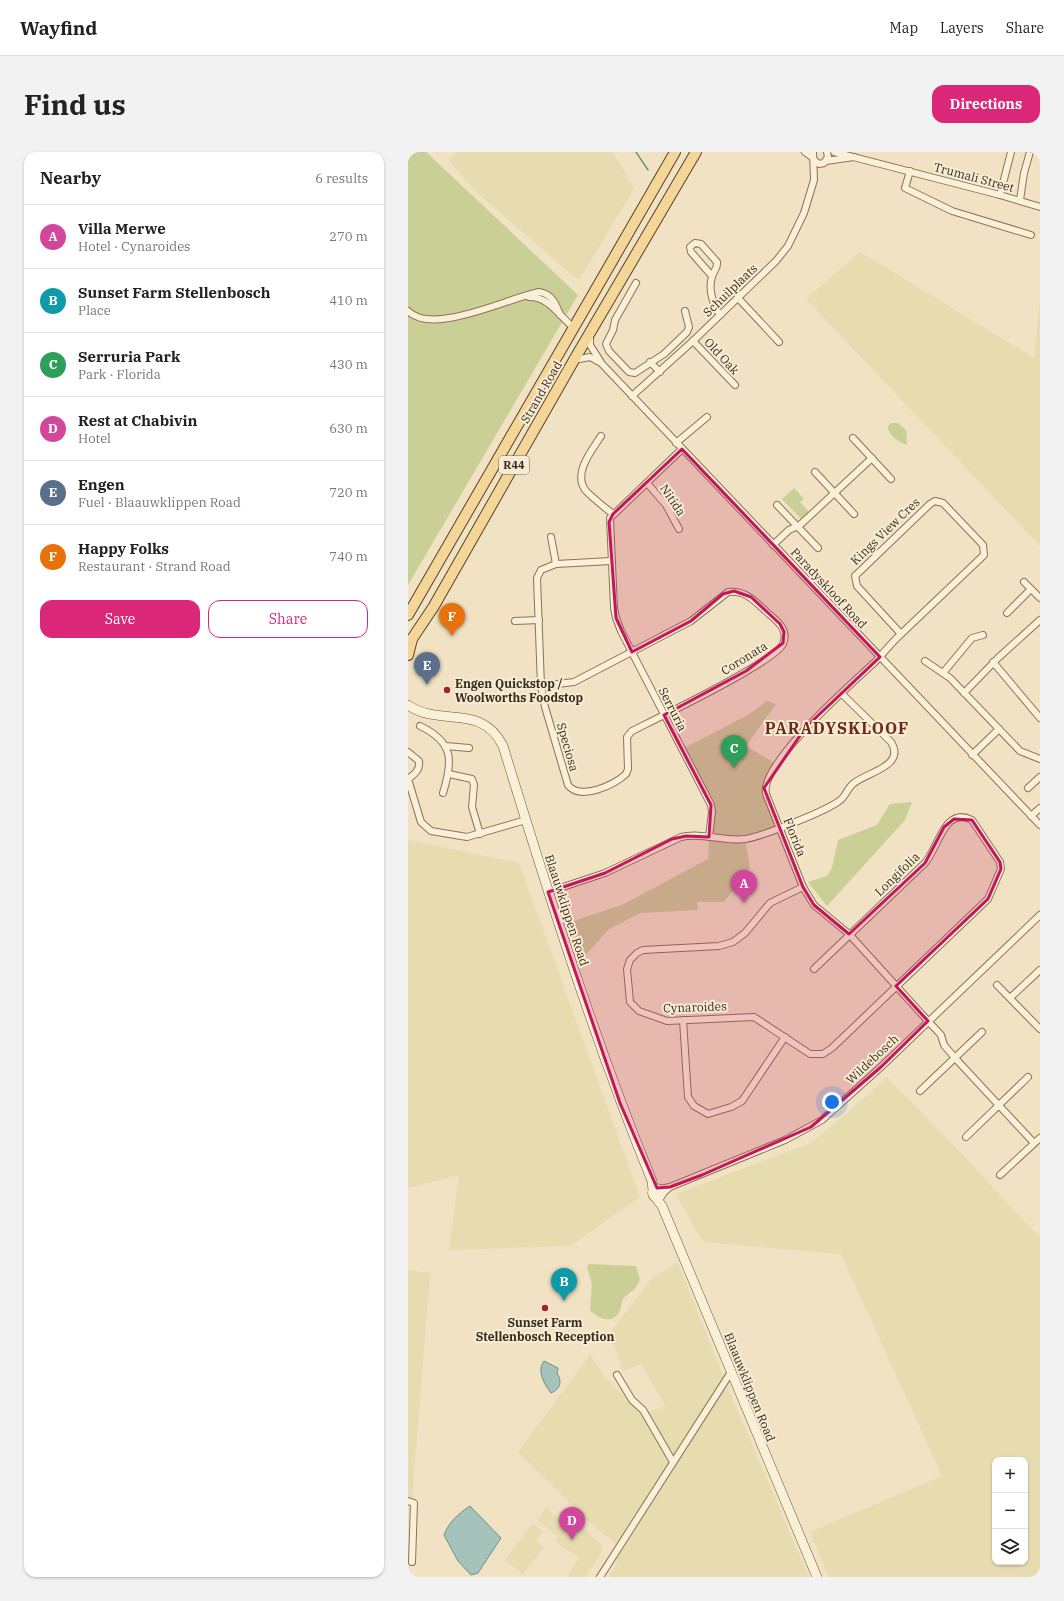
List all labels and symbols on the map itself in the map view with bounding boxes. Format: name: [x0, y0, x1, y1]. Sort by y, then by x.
street label: Trumali Street: [932, 159, 1016, 195]
street label: Schuilplaats: [700, 260, 760, 320]
street label: Old Oak: [701, 335, 743, 377]
street label: Strand Road: [517, 358, 565, 426]
road number: R44: [499, 456, 529, 474]
street label: Nitida: [657, 481, 689, 519]
street label: Kings View Cres: [847, 494, 923, 568]
street label: Paradyskloof Road: [788, 545, 870, 631]
pin: F: [439, 603, 465, 636]
street label: Coronata: [718, 638, 770, 678]
pin: E: [414, 652, 440, 685]
place label: Engen Quickstop / Woolworths Foodstop: [455, 676, 583, 705]
street label: Serruria: [656, 684, 691, 734]
marker: Engen Quickstop / Woolworths Foodstop: [442, 685, 452, 695]
district label: PARADYSKLOOF: [765, 718, 909, 738]
street label: Speciosa: [554, 721, 582, 774]
pin: C: [721, 735, 747, 768]
street label: Florida: [780, 815, 810, 859]
street label: Longifolia: [871, 849, 923, 899]
street label: Blaauwklippen Road: [542, 852, 592, 968]
pin: A: [731, 870, 757, 903]
street label: Cynaroides: [663, 998, 727, 1016]
street label: Wildebosch: [843, 1031, 902, 1087]
your location: [822, 1092, 842, 1112]
pin: B: [551, 1268, 577, 1301]
marker: Sunset Farm Stellenbosch Reception: [540, 1303, 550, 1313]
place label: Sunset Farm Stellenbosch Reception: [476, 1315, 614, 1344]
street label: Blaauwklippen Road: [721, 1330, 779, 1444]
pin: D: [559, 1507, 585, 1540]

